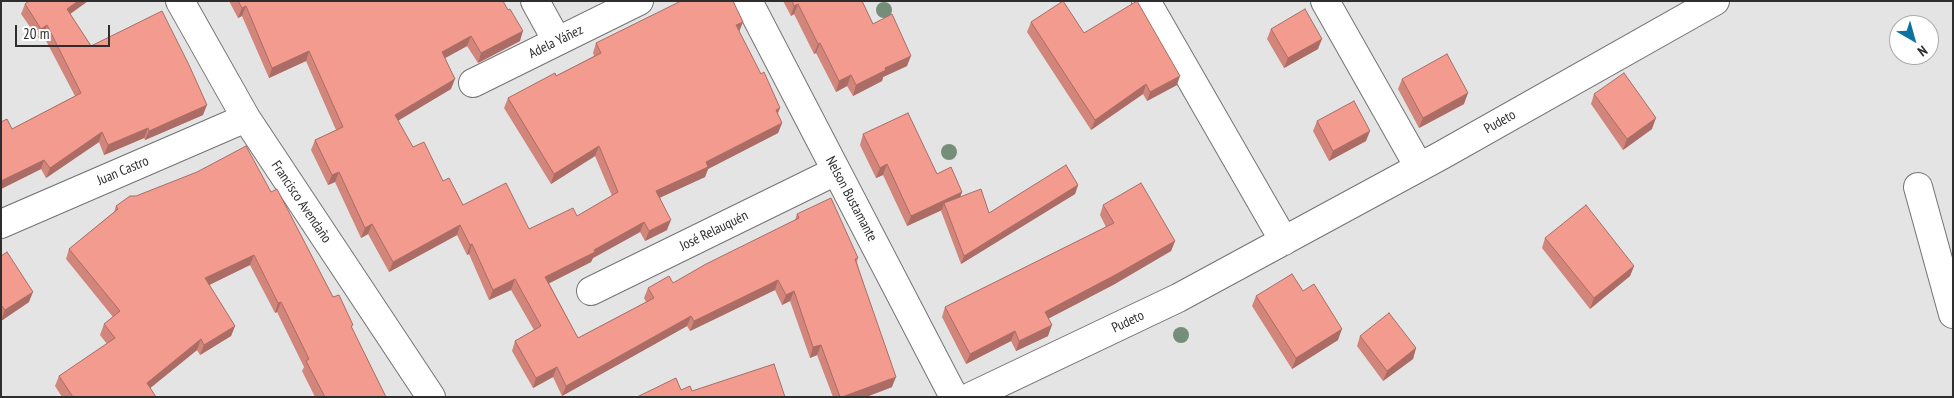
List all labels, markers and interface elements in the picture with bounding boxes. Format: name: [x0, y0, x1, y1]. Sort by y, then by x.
scale bar: [18, 15, 112, 47]
north arrow: [1889, 15, 1939, 65]
street label: Adela Yáñez: [526, 22, 586, 62]
text: 20 m: [23, 24, 49, 43]
text: N: [1914, 42, 1931, 60]
street label: Pudeto: [1481, 106, 1519, 138]
street label: Juan Castro: [95, 153, 151, 189]
street label: Nelson Bustamante: [822, 154, 880, 244]
street label: Francisco Avendaño: [267, 158, 335, 246]
street label: José Relauquén: [677, 207, 751, 255]
street label: Pudeto: [1109, 307, 1147, 337]

